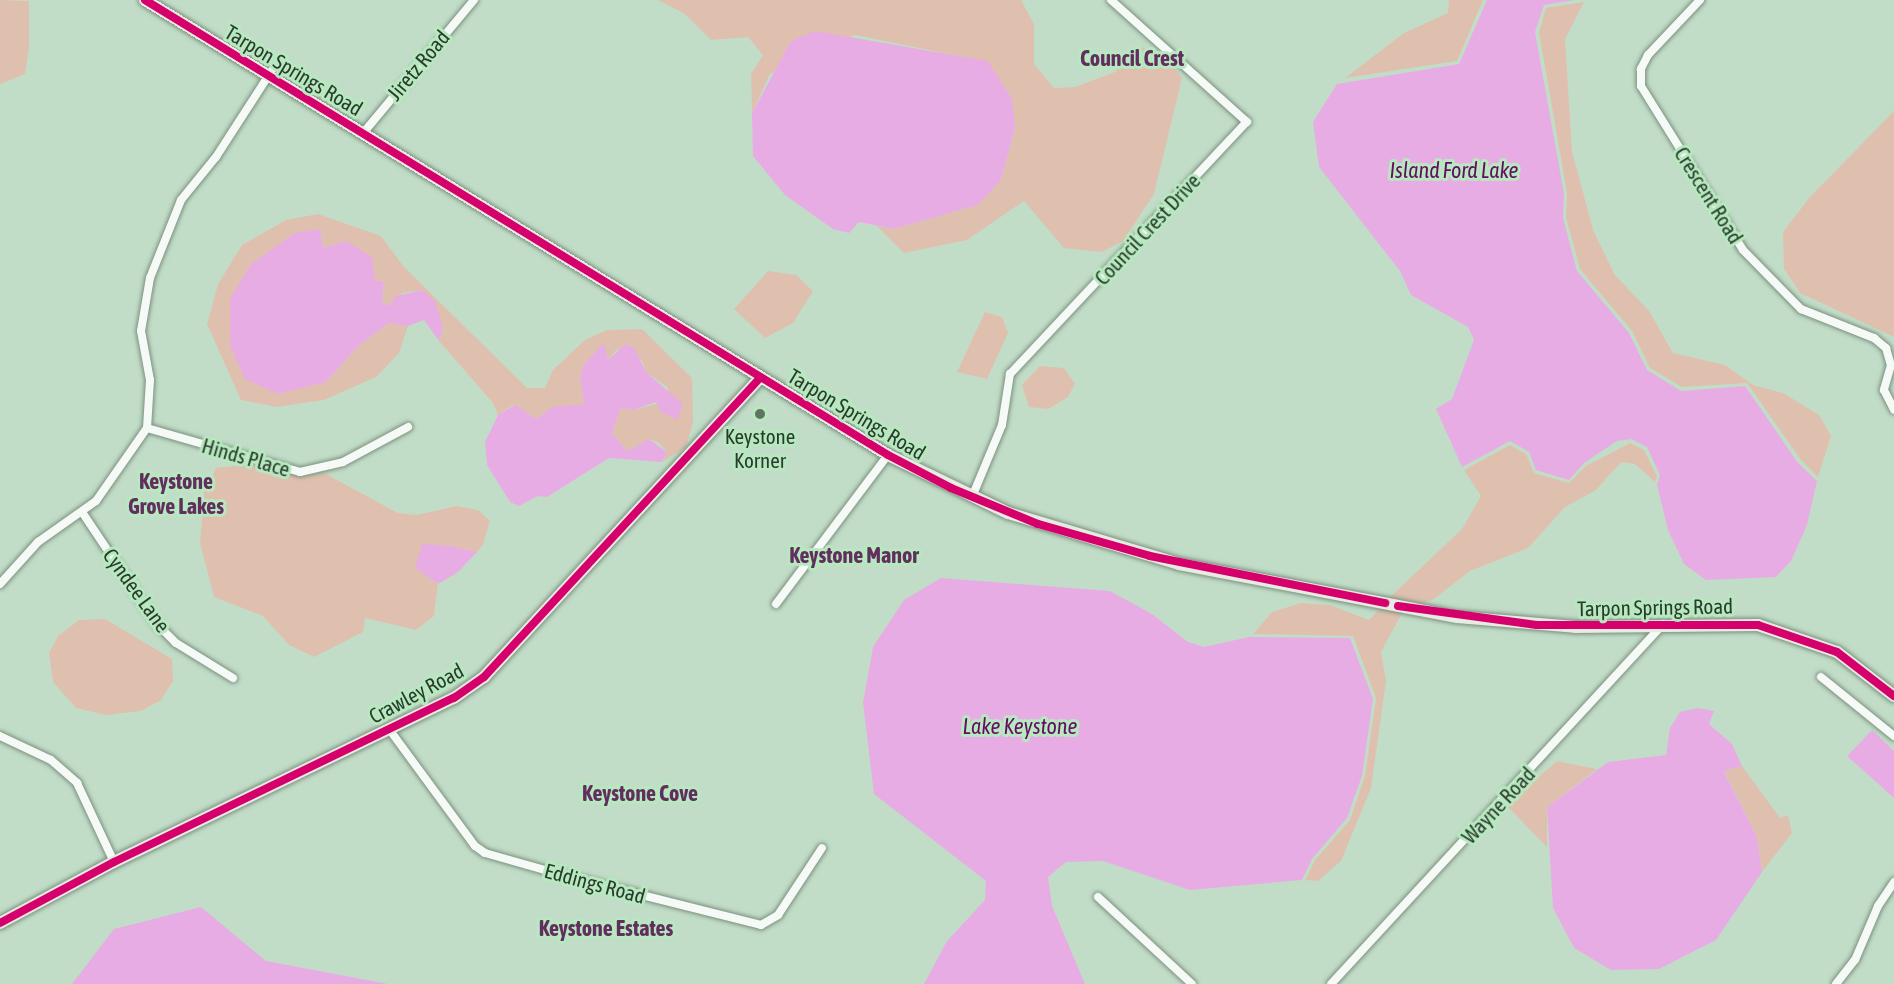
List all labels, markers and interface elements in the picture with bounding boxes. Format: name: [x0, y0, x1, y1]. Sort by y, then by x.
street label: Tarpon Springs Road: [221, 19, 367, 121]
street label: Jiretz Road: [381, 25, 455, 105]
district label: Council Crest: [1080, 46, 1184, 72]
street label: Crescent Road: [1669, 142, 1749, 248]
water label: Island Ford Lake: [1389, 158, 1519, 184]
street label: Council Crest Drive: [1089, 168, 1205, 290]
street label: Tarpon Springs Road: [784, 363, 930, 465]
marker: Keystone Korner: [753, 407, 767, 421]
place label: Keystone Korner: [725, 423, 795, 473]
street label: Hinds Place: [199, 432, 293, 482]
district label: Keystone Grove Lakes: [128, 468, 224, 520]
street label: Cyndee Lane: [98, 543, 176, 637]
district label: Keystone Manor: [789, 543, 919, 569]
street label: Tarpon Springs Road: [1577, 593, 1733, 621]
street label: Crawley Road: [364, 658, 468, 728]
water label: Lake Keystone: [962, 714, 1078, 740]
street label: Wayne Road: [1456, 761, 1540, 849]
district label: Keystone Cove: [582, 781, 698, 807]
street label: Eddings Road: [542, 857, 648, 909]
district label: Keystone Estates: [539, 916, 673, 942]

